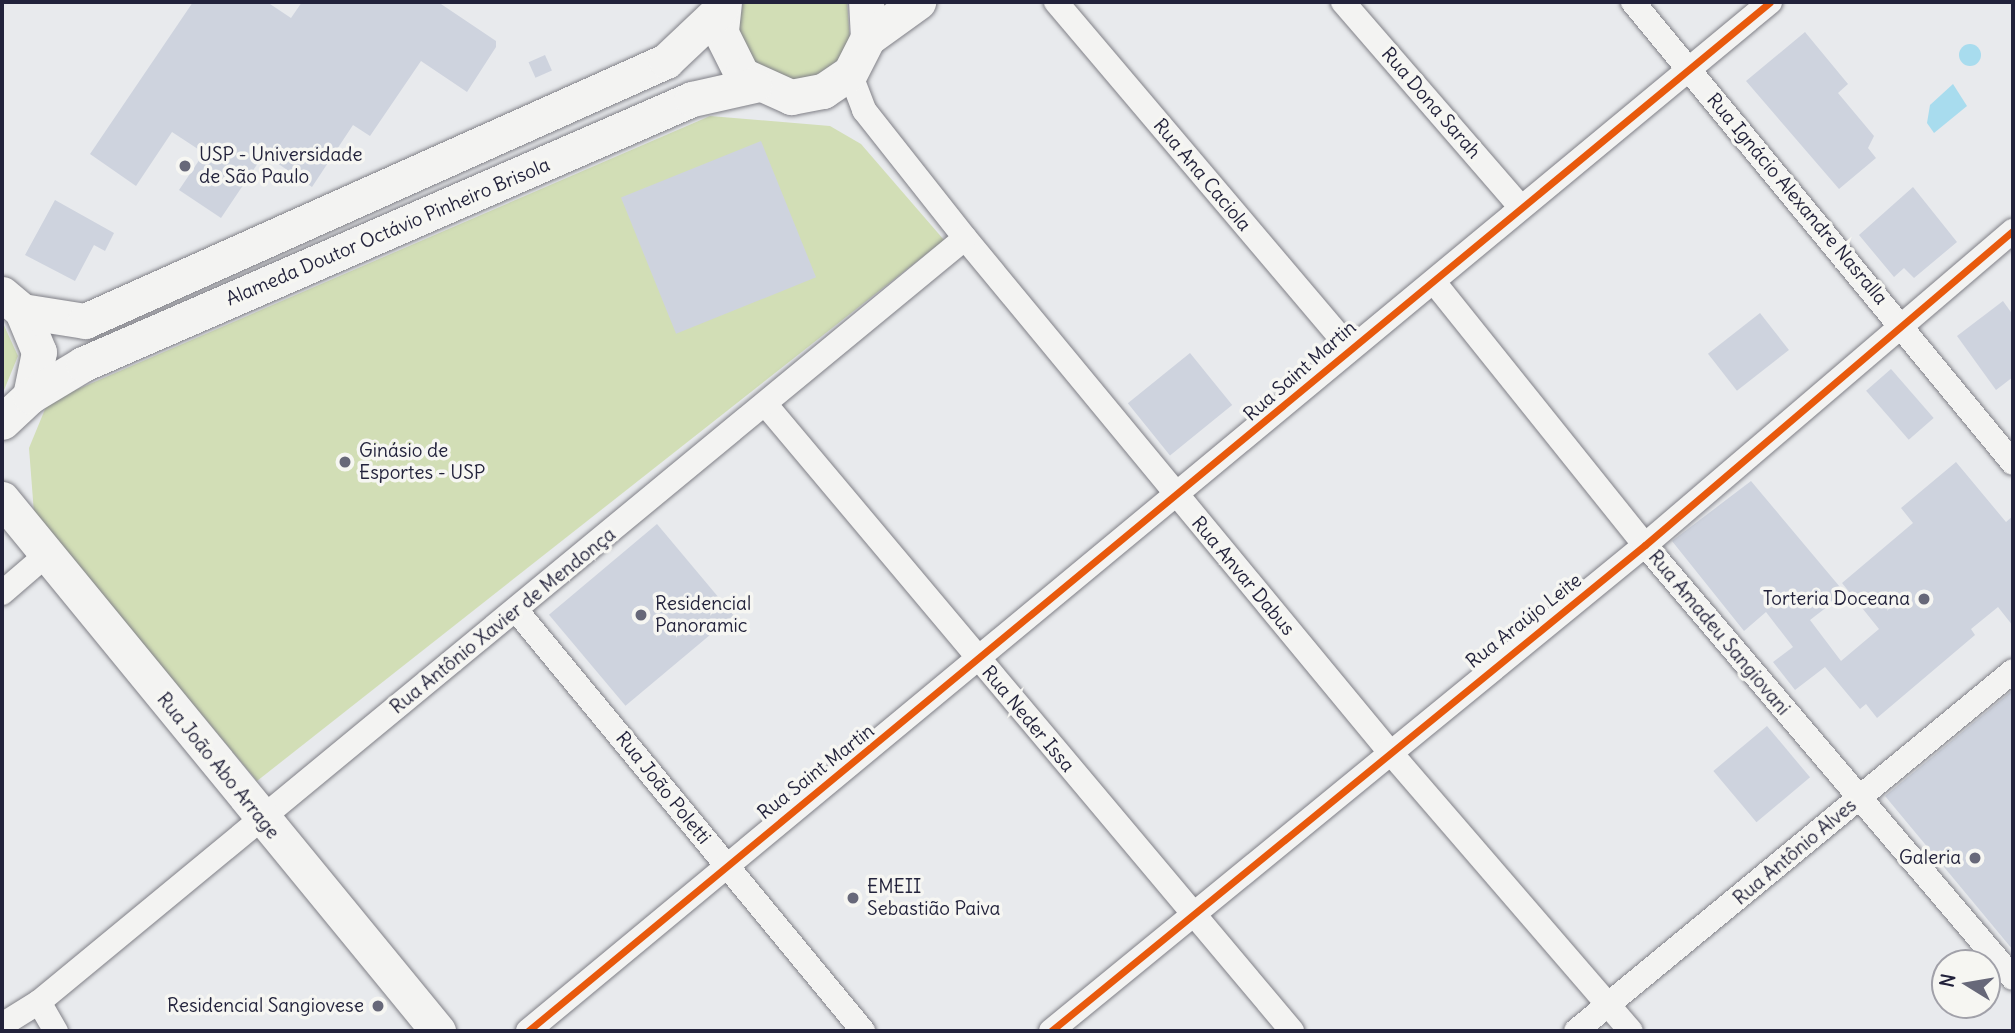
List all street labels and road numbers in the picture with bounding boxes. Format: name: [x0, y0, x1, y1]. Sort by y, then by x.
street label: Rua Dona Sarah: [1377, 43, 1485, 163]
street label: Rua Ignácio Alexandre Nasralla: [1702, 89, 1892, 309]
street label: Rua Ana Caciola: [1148, 114, 1256, 236]
street label: Alameda Doutor Octávio Pinheiro Brisola: [223, 153, 553, 311]
street label: Rua Saint Martin: [1239, 316, 1361, 426]
street label: Rua Anvar Dabus: [1187, 512, 1299, 640]
street label: Rua Antônio Xavier de Mendonça: [386, 523, 620, 719]
street label: Rua Amadeu Sangiovani: [1643, 546, 1795, 720]
street label: Rua Araújo Leite: [1462, 569, 1586, 673]
street label: Rua Neder Issa: [977, 661, 1079, 777]
street label: Rua João Abo Arrage: [152, 688, 284, 844]
street label: Rua Saint Martin: [753, 720, 879, 824]
street label: Rua João Poletti: [611, 727, 715, 849]
street label: Rua Antônio Alves: [1729, 794, 1861, 910]

